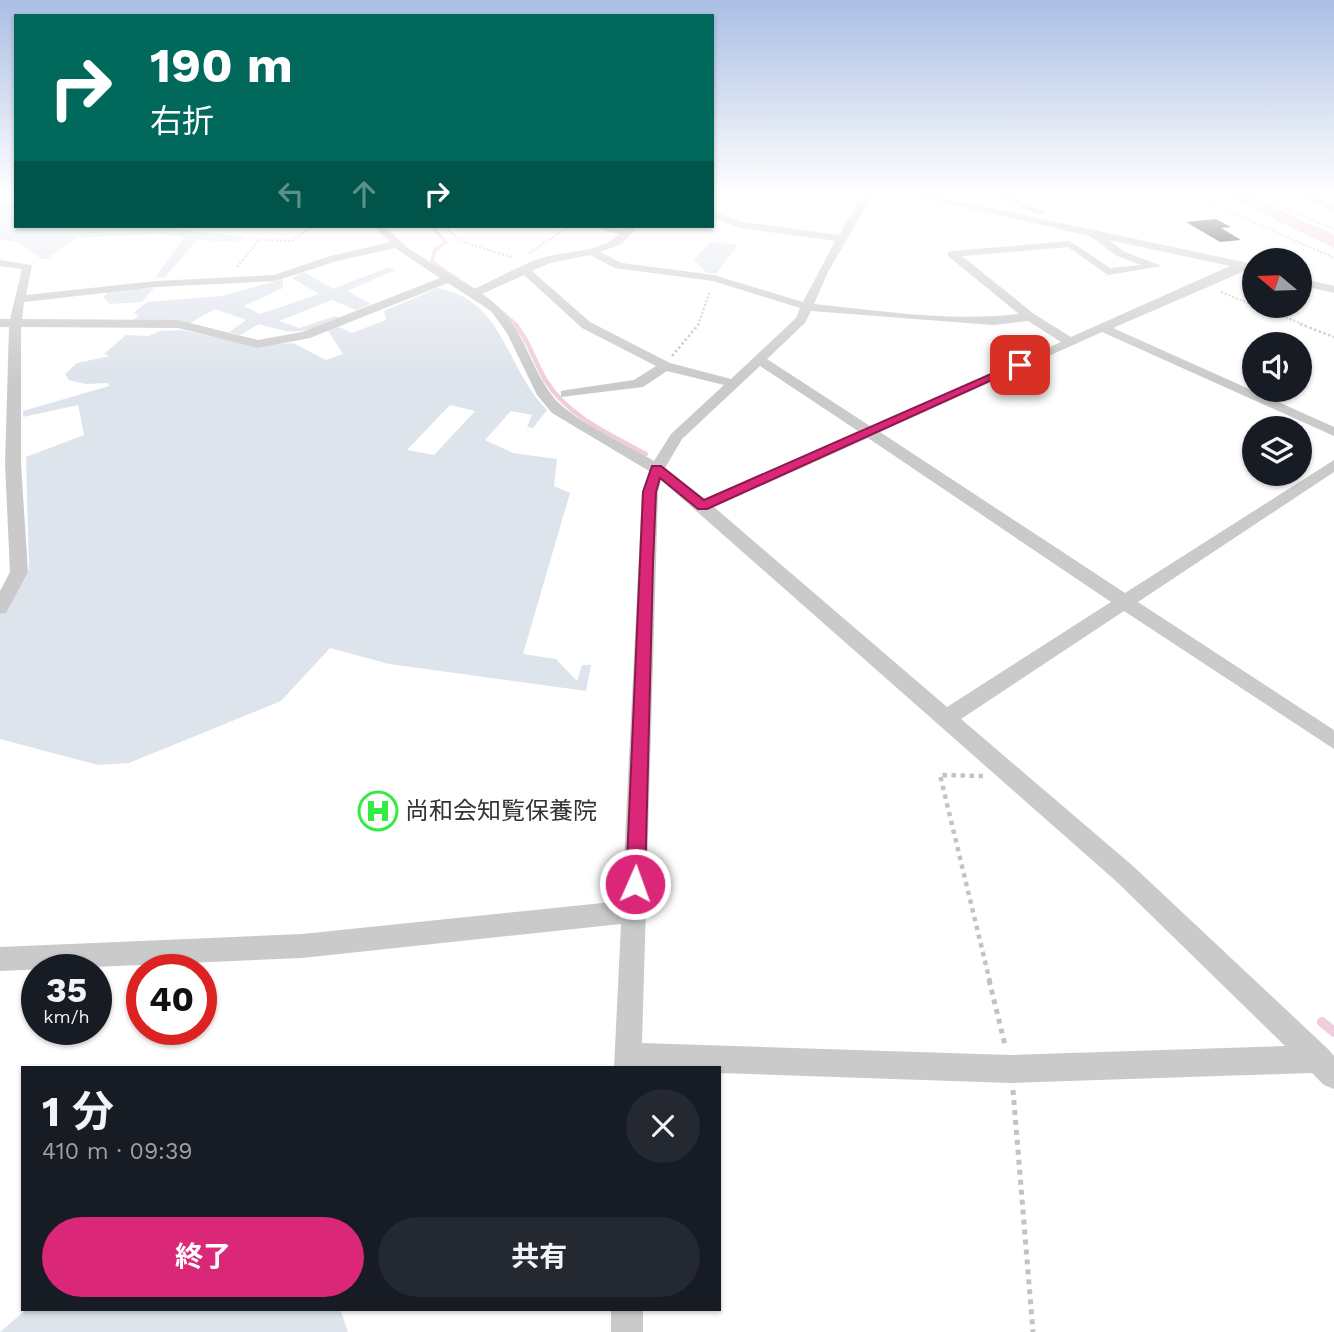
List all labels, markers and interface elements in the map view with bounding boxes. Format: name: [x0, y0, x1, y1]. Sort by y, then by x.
text: 190 m: [150, 36, 293, 94]
icon: right: [35, 42, 126, 133]
text: 右折: [150, 102, 214, 140]
icon: left: [272, 175, 310, 213]
icon: ahead: [345, 175, 383, 213]
icon: right: [418, 175, 456, 213]
north arrow: [1242, 248, 1312, 318]
map controls: [1242, 248, 1312, 486]
button: sound: [1242, 332, 1312, 402]
pin: [990, 335, 1050, 395]
icon: arrive: [1001, 346, 1039, 384]
button: layers: [1242, 416, 1312, 486]
hospital icon: 尚和会知覧保養院: [357, 790, 399, 832]
place label: 尚和会知覧保養院: [405, 797, 597, 825]
position arrow: [598, 847, 672, 921]
speed limit sign: 40: [126, 954, 217, 1045]
text: 35: [46, 969, 87, 1011]
text: km/h: [43, 1006, 90, 1027]
text: 1 分: [42, 1087, 114, 1136]
button: close: [626, 1089, 700, 1163]
text: 410 m · 09:39: [42, 1138, 193, 1165]
button: 終了: [42, 1217, 364, 1297]
button: 共有: [378, 1217, 700, 1297]

